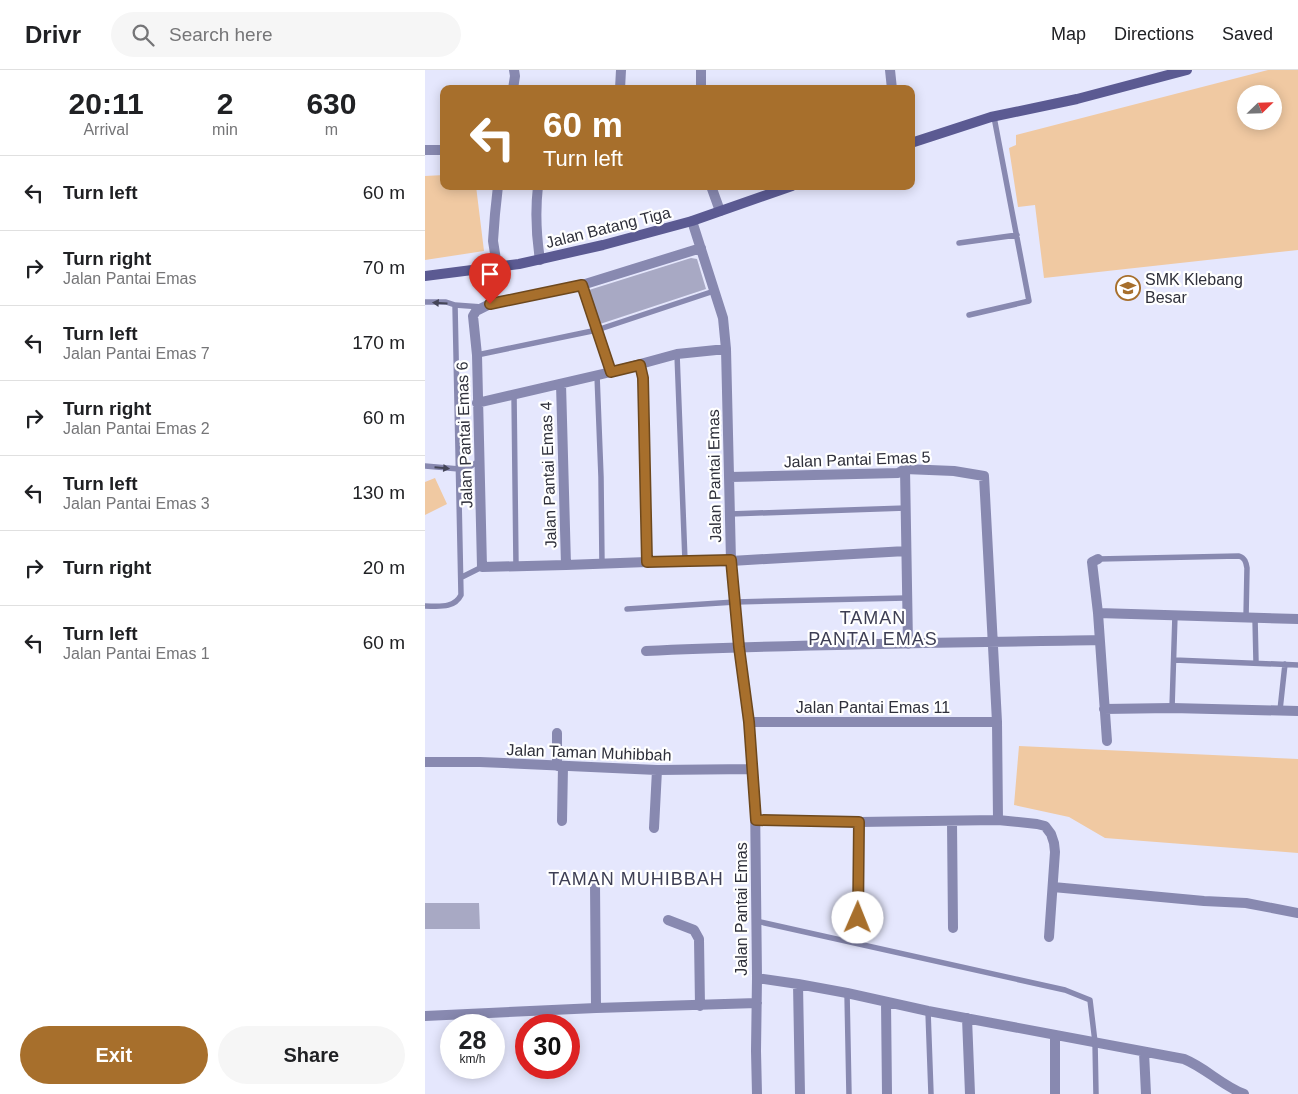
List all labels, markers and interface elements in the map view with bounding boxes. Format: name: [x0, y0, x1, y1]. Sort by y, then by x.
search box: [111, 12, 461, 57]
text: Drivr: [25, 21, 81, 48]
icon: search: [129, 21, 157, 49]
text: Search here: [169, 24, 273, 45]
text: Map: [1051, 24, 1086, 44]
text: Directions: [1114, 24, 1194, 44]
text: Saved: [1222, 24, 1273, 44]
north arrow: [1237, 85, 1283, 130]
map controls: [1237, 85, 1282, 130]
text: 20:11: [69, 87, 144, 120]
text: 2: [217, 87, 233, 120]
text: 630: [306, 87, 356, 120]
icon: left: [460, 105, 525, 170]
text: 60 m: [543, 105, 623, 144]
text: Arrival: [83, 121, 129, 138]
text: min: [212, 121, 238, 138]
text: m: [325, 121, 338, 138]
text: Turn left: [543, 146, 623, 171]
icon: left: [20, 179, 48, 207]
text: Turn left: [63, 182, 138, 203]
text: 60 m: [363, 182, 405, 203]
street label: Jalan Batang Tiga: [544, 204, 672, 251]
text: Turn right: [63, 248, 151, 269]
pin: [469, 253, 511, 304]
icon: right: [20, 254, 48, 282]
text: 70 m: [363, 257, 405, 278]
icon: arrive: [476, 260, 504, 288]
text: Jalan Pantai Emas: [63, 270, 196, 287]
place label: SMK Klebang Besar: [1145, 271, 1243, 306]
school or university icon: SMK Klebang Besar: [1115, 275, 1141, 301]
one-way arrow: [432, 298, 448, 306]
text: Turn left: [63, 323, 138, 344]
icon: left: [20, 329, 48, 357]
text: 170 m: [352, 332, 405, 353]
text: Jalan Pantai Emas 7: [63, 345, 210, 362]
street label: Jalan Pantai Emas 6: [453, 361, 476, 509]
text: Turn right: [63, 398, 151, 419]
street label: Jalan Pantai Emas 4: [537, 401, 560, 549]
icon: right: [20, 404, 48, 432]
text: 60 m: [363, 407, 405, 428]
street label: Jalan Pantai Emas: [705, 409, 724, 543]
text: Jalan Pantai Emas 2: [63, 420, 210, 437]
street label: Jalan Pantai Emas 5: [783, 448, 931, 471]
one-way arrow: [434, 464, 450, 472]
text: Turn left: [63, 473, 138, 494]
icon: left: [20, 479, 48, 507]
text: 130 m: [352, 482, 405, 503]
text: Jalan Pantai Emas 3: [63, 495, 210, 512]
icon: right: [20, 554, 48, 582]
text: Turn right: [63, 557, 151, 578]
text: 20 m: [363, 557, 405, 578]
district label: TAMAN PANTAI EMAS: [808, 608, 938, 649]
text: Turn left: [63, 623, 138, 644]
icon: left: [20, 629, 48, 657]
text: 60 m: [363, 632, 405, 653]
text: Jalan Pantai Emas 1: [63, 645, 210, 662]
street label: Jalan Pantai Emas 11: [796, 699, 950, 716]
street label: Jalan Taman Muhibbah: [506, 741, 672, 764]
street label: Jalan Pantai Emas: [733, 842, 750, 976]
district label: TAMAN MUHIBBAH: [548, 869, 724, 889]
position arrow: [831, 891, 883, 943]
speed limit sign: 30: [515, 1014, 580, 1079]
button: Exit: [20, 1026, 208, 1084]
button: Share: [218, 1026, 405, 1084]
text: 28: [459, 1026, 486, 1054]
text: km/h: [459, 1052, 486, 1066]

